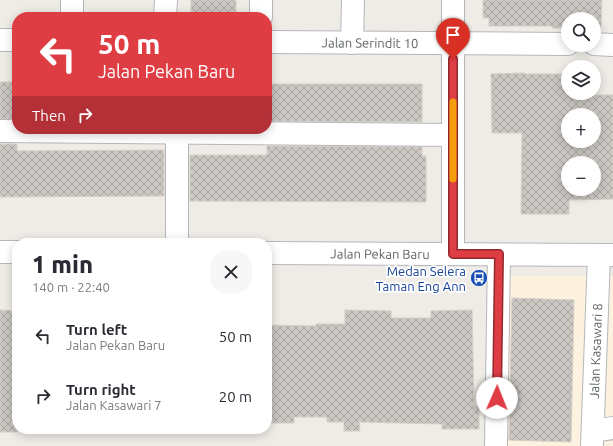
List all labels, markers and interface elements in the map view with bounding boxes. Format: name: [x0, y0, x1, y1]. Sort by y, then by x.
map controls: [561, 12, 601, 196]
button: search: [561, 12, 601, 52]
pin: [436, 18, 470, 59]
icon: arrive: [442, 24, 464, 46]
icon: left: [32, 28, 84, 80]
text: 50 m: [98, 28, 160, 59]
street label: Jalan Serindit 10: [322, 35, 418, 50]
button: layers: [561, 60, 601, 100]
text: Jalan Pekan Baru: [98, 61, 235, 81]
icon: right: [74, 104, 96, 126]
text: Then: [32, 107, 66, 124]
button: +: [561, 108, 601, 148]
button: −: [561, 156, 601, 196]
street label: Jalan Pekan Baru: [330, 246, 430, 261]
text: 1 min: [32, 251, 93, 278]
button: close: [210, 251, 252, 293]
place label: Medan Selera Taman Eng Ann: [376, 264, 466, 293]
bus stop icon: Medan Selera Taman Eng Ann: [469, 268, 489, 288]
text: 140 m · 22:40: [32, 280, 110, 294]
street label: Jalan Kasawari 8: [587, 303, 604, 399]
text: Turn left: [66, 321, 127, 338]
icon: left: [32, 325, 54, 347]
text: 50 m: [219, 328, 252, 345]
text: Jalan Pekan Baru: [66, 338, 165, 352]
position arrow: [476, 377, 518, 419]
text: Turn right: [66, 381, 136, 398]
icon: right: [32, 385, 54, 407]
text: 20 m: [219, 388, 252, 405]
text: Jalan Kasawari 7: [66, 398, 162, 412]

